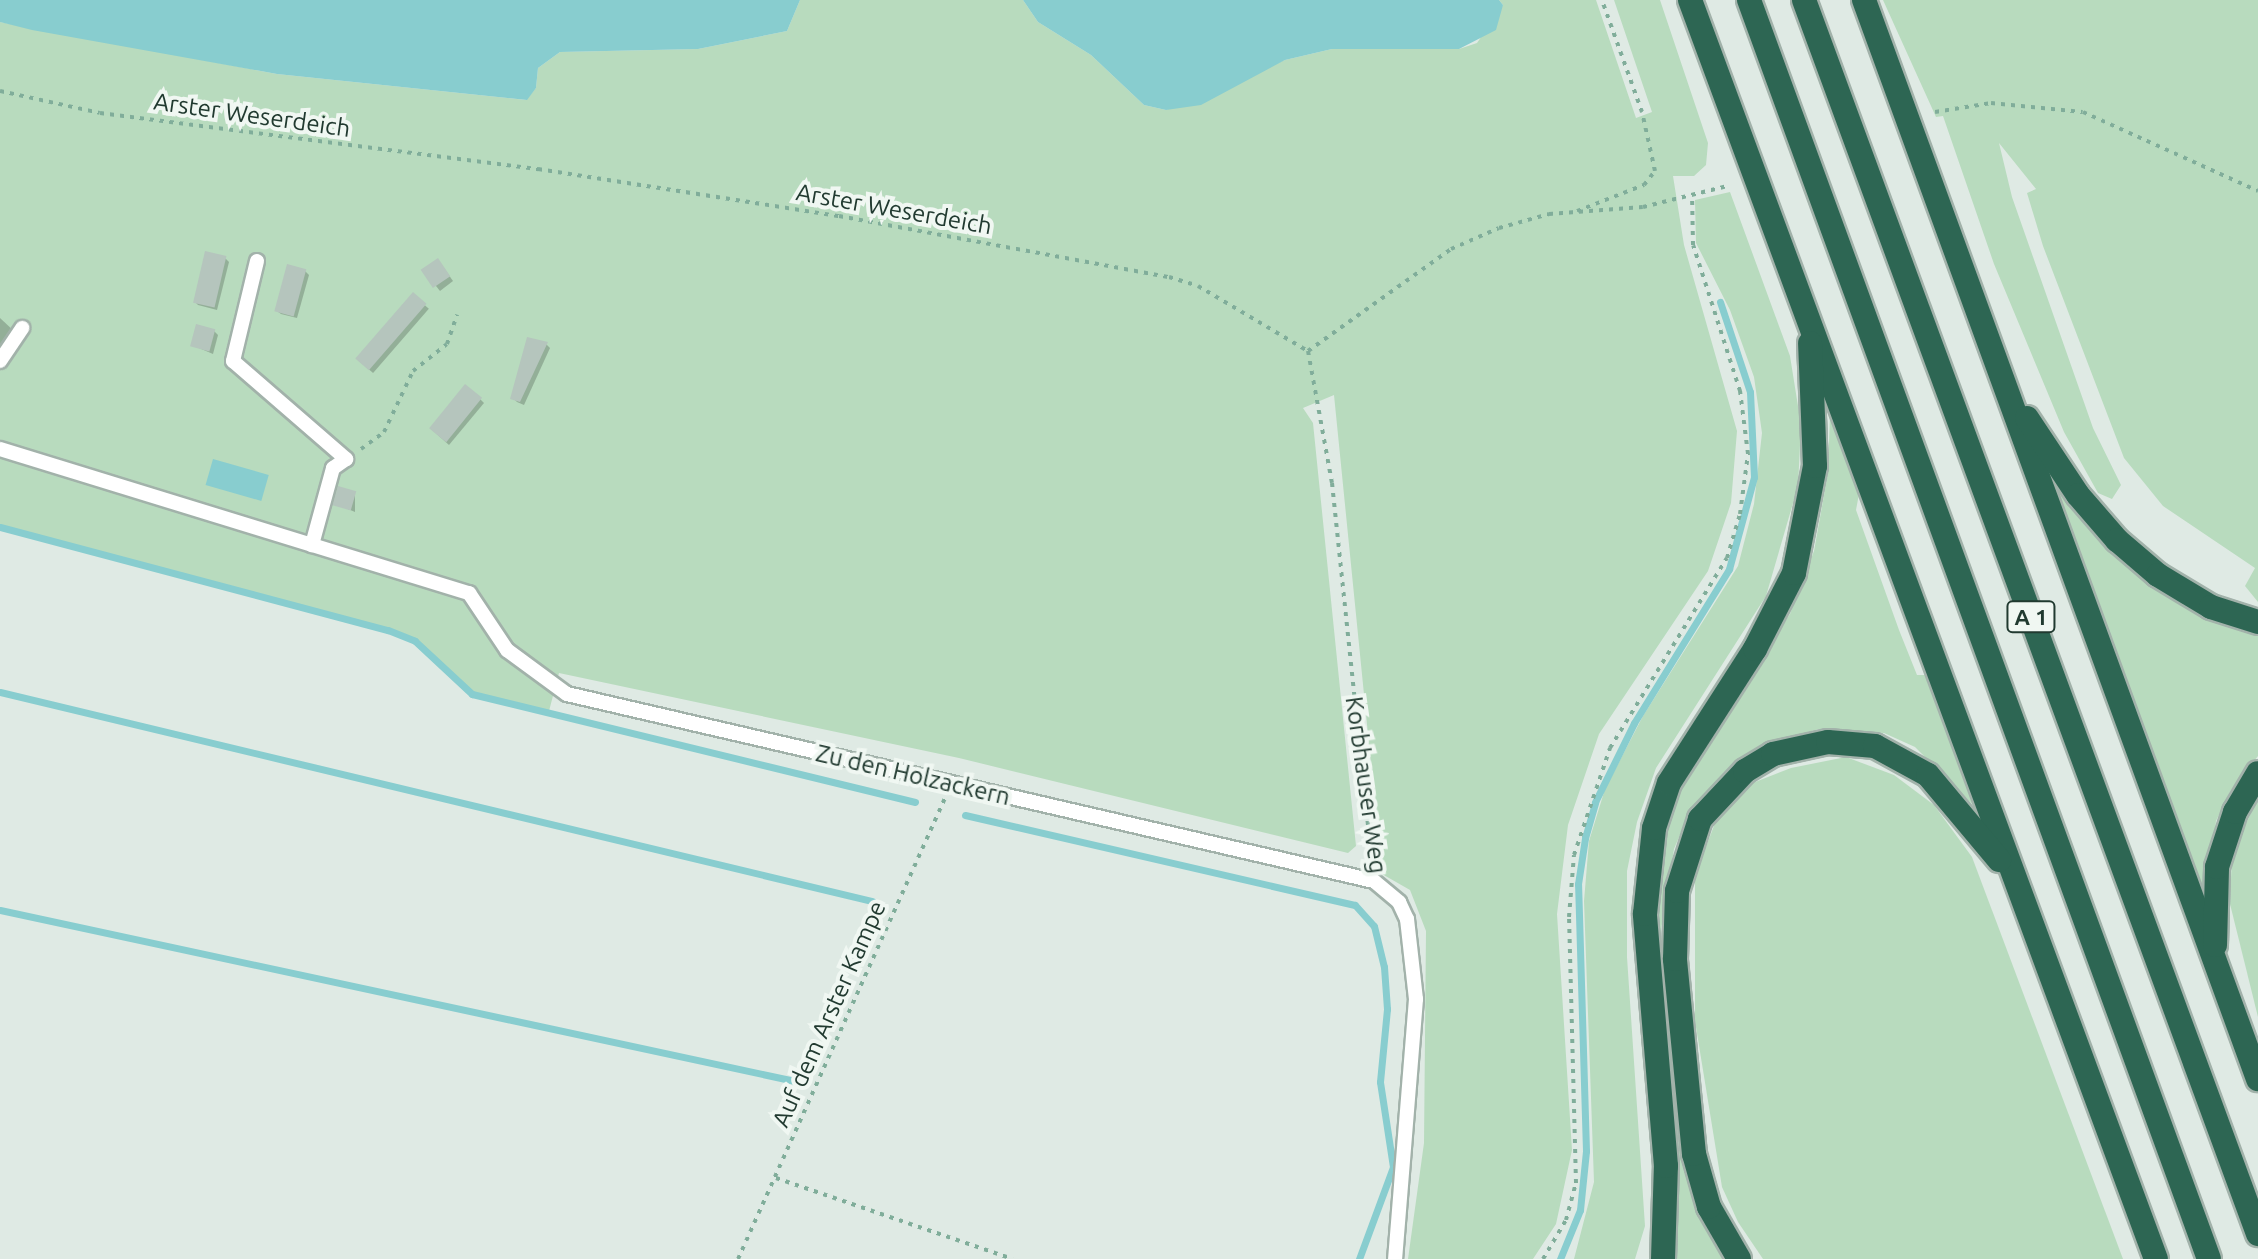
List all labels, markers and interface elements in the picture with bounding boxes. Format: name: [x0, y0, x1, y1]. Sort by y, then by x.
street label: Arster Weserdeich: [152, 87, 352, 143]
street label: Arster Weserdeich: [794, 178, 994, 240]
road number: A 1: [2005, 599, 2057, 635]
street label: Korbhauser Weg: [1339, 695, 1393, 875]
street label: Zu den Holzackern: [813, 739, 1013, 811]
street label: Auf dem Arster Kampe: [766, 896, 892, 1132]

